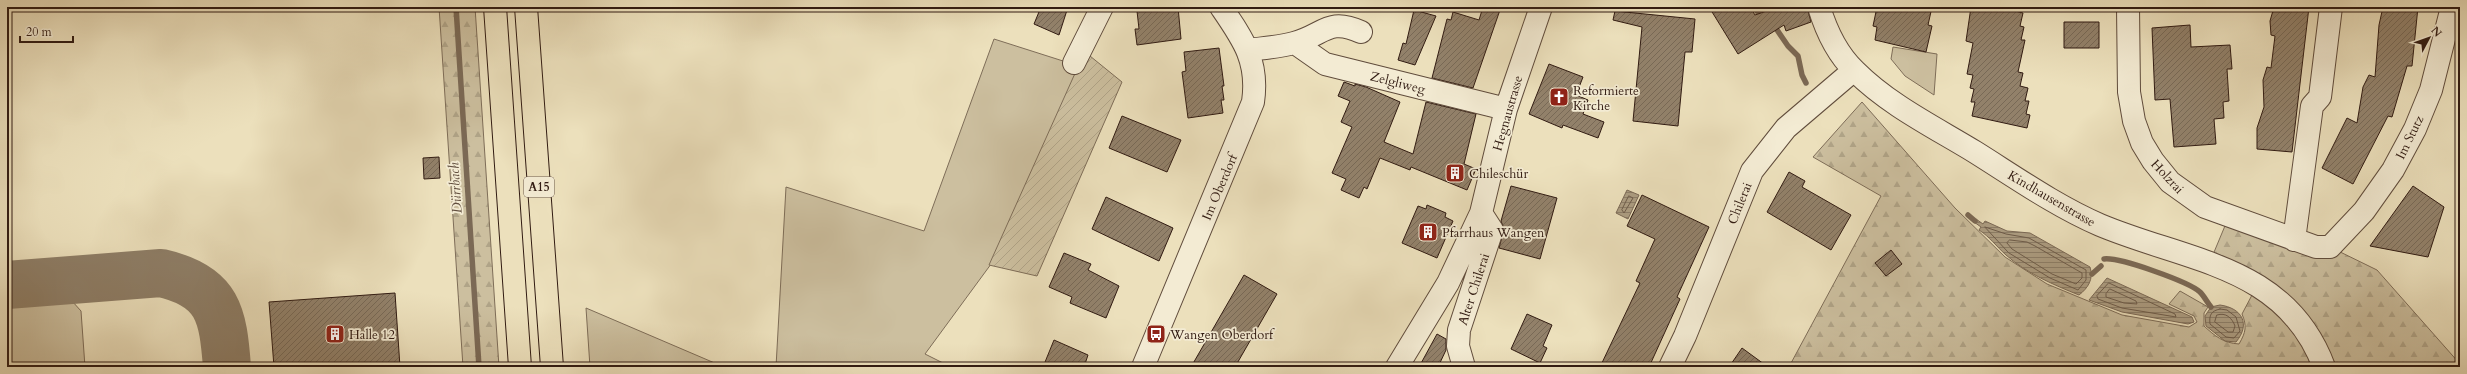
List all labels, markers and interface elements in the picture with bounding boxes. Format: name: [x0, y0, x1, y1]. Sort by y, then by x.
scale bar: [20, 18, 73, 44]
north arrow: [2409, 18, 2449, 58]
text: N: [2427, 23, 2445, 41]
text: 20 m: [26, 24, 53, 40]
street label: Zelgliweg: [1368, 67, 1428, 99]
street label: Hegnaustrasse: [1489, 73, 1527, 153]
place label: Reformierte Kirche: [1573, 82, 1639, 115]
church icon: Reformierte Kirche: [1548, 86, 1570, 108]
street label: Im Stutz: [2392, 112, 2428, 162]
street label: Im Oberdorf: [1198, 150, 1243, 223]
street label: Holzrai: [2147, 156, 2188, 198]
water label: Dürrbach: [444, 162, 467, 214]
building icon: Chileschür: [1444, 162, 1466, 184]
place label: Chileschür: [1469, 165, 1528, 183]
street label: Kindhausenstrasse: [2004, 166, 2099, 231]
road number: A15: [524, 177, 554, 197]
street label: Chilerai: [1723, 179, 1757, 227]
building icon: Pfarrhaus Wangen: [1417, 221, 1439, 243]
place label: Pfarrhaus Wangen: [1442, 224, 1545, 242]
street label: Alter Chilerai: [1454, 251, 1494, 328]
building icon: Halle 12: [324, 323, 346, 345]
bus stop icon: Wangen Oberdorf: [1145, 323, 1167, 345]
place label: Halle 12: [349, 326, 395, 344]
place label: Wangen Oberdorf: [1169, 326, 1275, 344]

